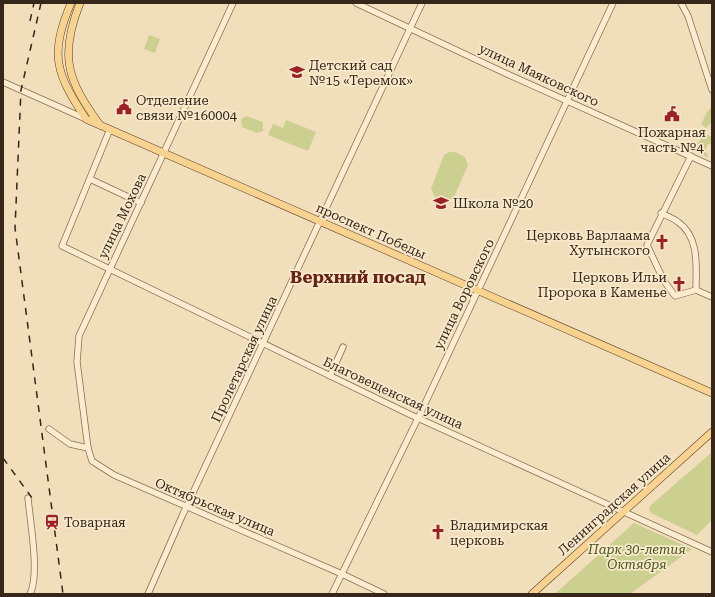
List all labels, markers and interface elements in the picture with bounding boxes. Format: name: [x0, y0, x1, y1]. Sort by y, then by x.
street label: улица Маяковского: [477, 41, 601, 109]
place label: Детский сад №15 «Теремок»: [309, 58, 413, 88]
school or university icon: Детский сад №15 «Теремок»: [288, 63, 306, 81]
place label: Отделение связи №160004: [136, 93, 238, 123]
public building icon: Отделение связи №160004: [115, 98, 133, 116]
public building icon: Пожарная часть №4: [663, 105, 681, 123]
place label: Пожарная часть №4: [638, 125, 706, 155]
street label: улица Мохова: [95, 171, 149, 261]
school or university icon: Школа №20: [432, 194, 450, 212]
place label: Школа №20: [453, 196, 533, 211]
street label: проспект Победы: [314, 200, 429, 262]
place label: Церковь Варлаама Хутынского: [526, 228, 650, 258]
church icon: Церковь Варлаама Хутынского: [653, 233, 671, 251]
street label: улица Воровского: [431, 236, 497, 352]
district label: Верхний посад: [290, 267, 426, 287]
place label: Церковь Ильи Пророка в Каменье: [538, 270, 667, 300]
church icon: Церковь Ильи Пророка в Каменье: [670, 275, 688, 293]
street label: Пролетарская улица: [208, 293, 280, 425]
street label: Благовещенская улица: [321, 354, 465, 432]
street label: Ленинградская улица: [555, 450, 673, 558]
street label: Октябрьская улица: [153, 475, 277, 539]
station icon: Товарная: [43, 513, 61, 531]
place label: Товарная: [64, 515, 126, 530]
place label: Владимирская церковь: [450, 518, 548, 548]
church icon: Владимирская церковь: [429, 523, 447, 541]
park label: Парк 30-летия Октября: [587, 542, 686, 572]

